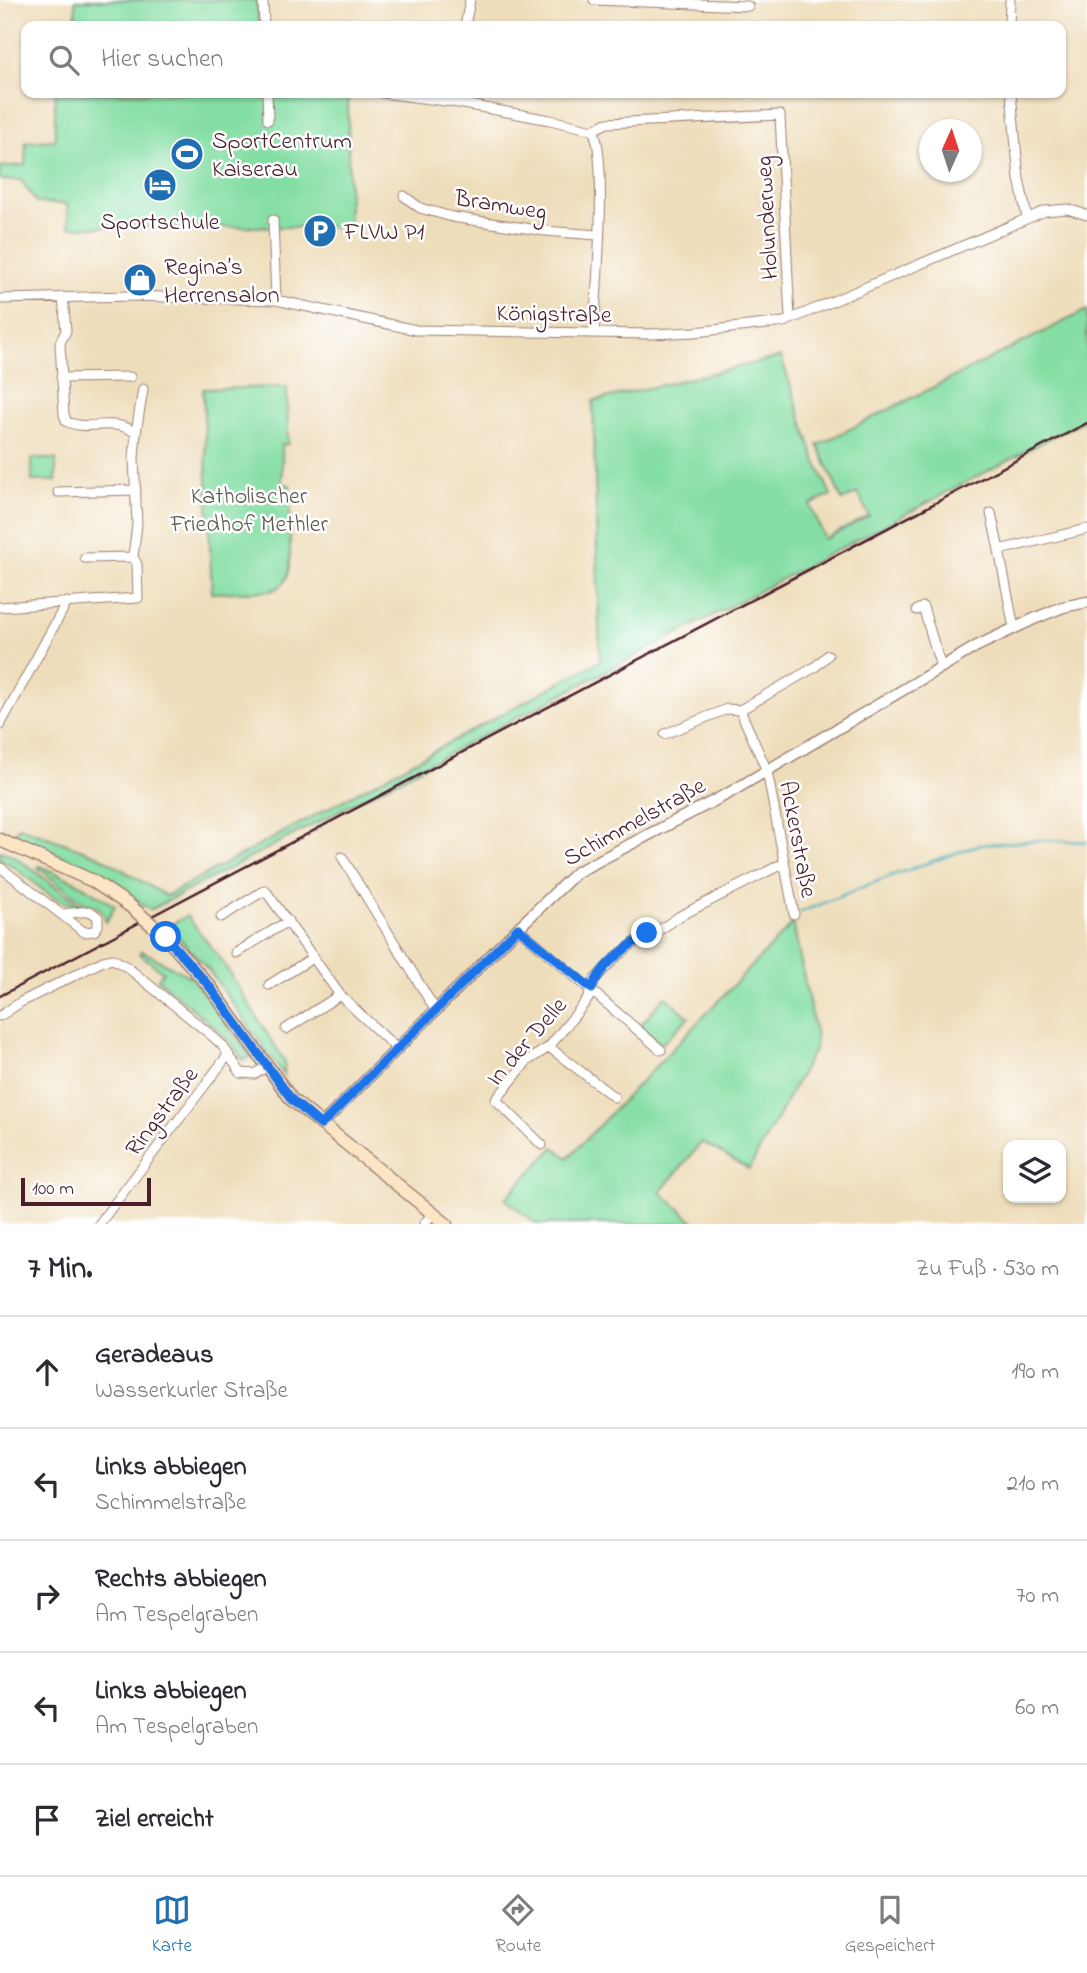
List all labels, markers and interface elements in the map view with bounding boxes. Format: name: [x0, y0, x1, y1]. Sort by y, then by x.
search box: [21, 21, 1066, 98]
icon: search: [45, 41, 83, 79]
text: Hier suchen: [101, 41, 223, 79]
north arrow: [919, 119, 982, 182]
place label: SportCentrum Kaiserau: [212, 125, 352, 188]
sports icon: SportCentrum Kaiserau: [168, 135, 206, 173]
street label: Holunderweg: [748, 155, 789, 281]
hotel icon: Sportschule: [141, 166, 179, 204]
street label: Bramweg: [451, 182, 549, 231]
place label: Sportschule: [100, 206, 220, 241]
parking icon: FLVW P1: [301, 212, 339, 250]
place label: FLVW P1: [343, 216, 425, 251]
place label: Regina’s Herrensalon: [164, 251, 280, 314]
shop icon: Regina’s Herrensalon: [121, 261, 159, 299]
street label: Königstraße: [496, 297, 612, 334]
park label: Katholischer Friedhof Methler: [169, 480, 328, 543]
street label: Schimmelstraße: [558, 770, 713, 877]
street label: Ackerstraße: [768, 778, 825, 901]
route end: [631, 917, 662, 948]
route start: [150, 921, 181, 952]
street label: In der Delle: [479, 990, 577, 1095]
street label: Ringstraße: [118, 1060, 208, 1165]
map controls: [1003, 1140, 1066, 1203]
button: layers: [1003, 1140, 1066, 1203]
scale bar: [21, 1175, 150, 1207]
text: 100 m: [32, 1176, 74, 1203]
text: 7 Min.: [28, 1248, 92, 1292]
text: Zu Fuß · 530 m: [916, 1253, 1059, 1286]
text: Geradeaus: [95, 1337, 213, 1375]
icon: ahead: [28, 1353, 66, 1391]
text: 190 m: [1011, 1356, 1059, 1389]
text: Wasserkurler Straße: [95, 1375, 288, 1408]
text: Links abbiegen: [95, 1449, 246, 1487]
icon: left: [28, 1465, 66, 1503]
text: 210 m: [1007, 1468, 1059, 1501]
text: Schimmelstraße: [95, 1487, 246, 1520]
text: Rechts abbiegen: [95, 1561, 267, 1599]
icon: right: [28, 1577, 66, 1615]
text: 70 m: [1016, 1580, 1059, 1613]
text: Am Tespelgraben: [95, 1599, 258, 1632]
text: Links abbiegen: [95, 1673, 246, 1711]
icon: left: [28, 1689, 66, 1727]
text: 60 m: [1015, 1692, 1059, 1725]
text: Am Tespelgraben: [95, 1711, 258, 1744]
icon: arrive: [28, 1801, 66, 1839]
text: Ziel erreicht: [95, 1801, 214, 1839]
tab: Karte: [152, 1891, 192, 1960]
tab: Route: [495, 1891, 541, 1960]
tab: Gespeichert: [845, 1891, 935, 1960]

